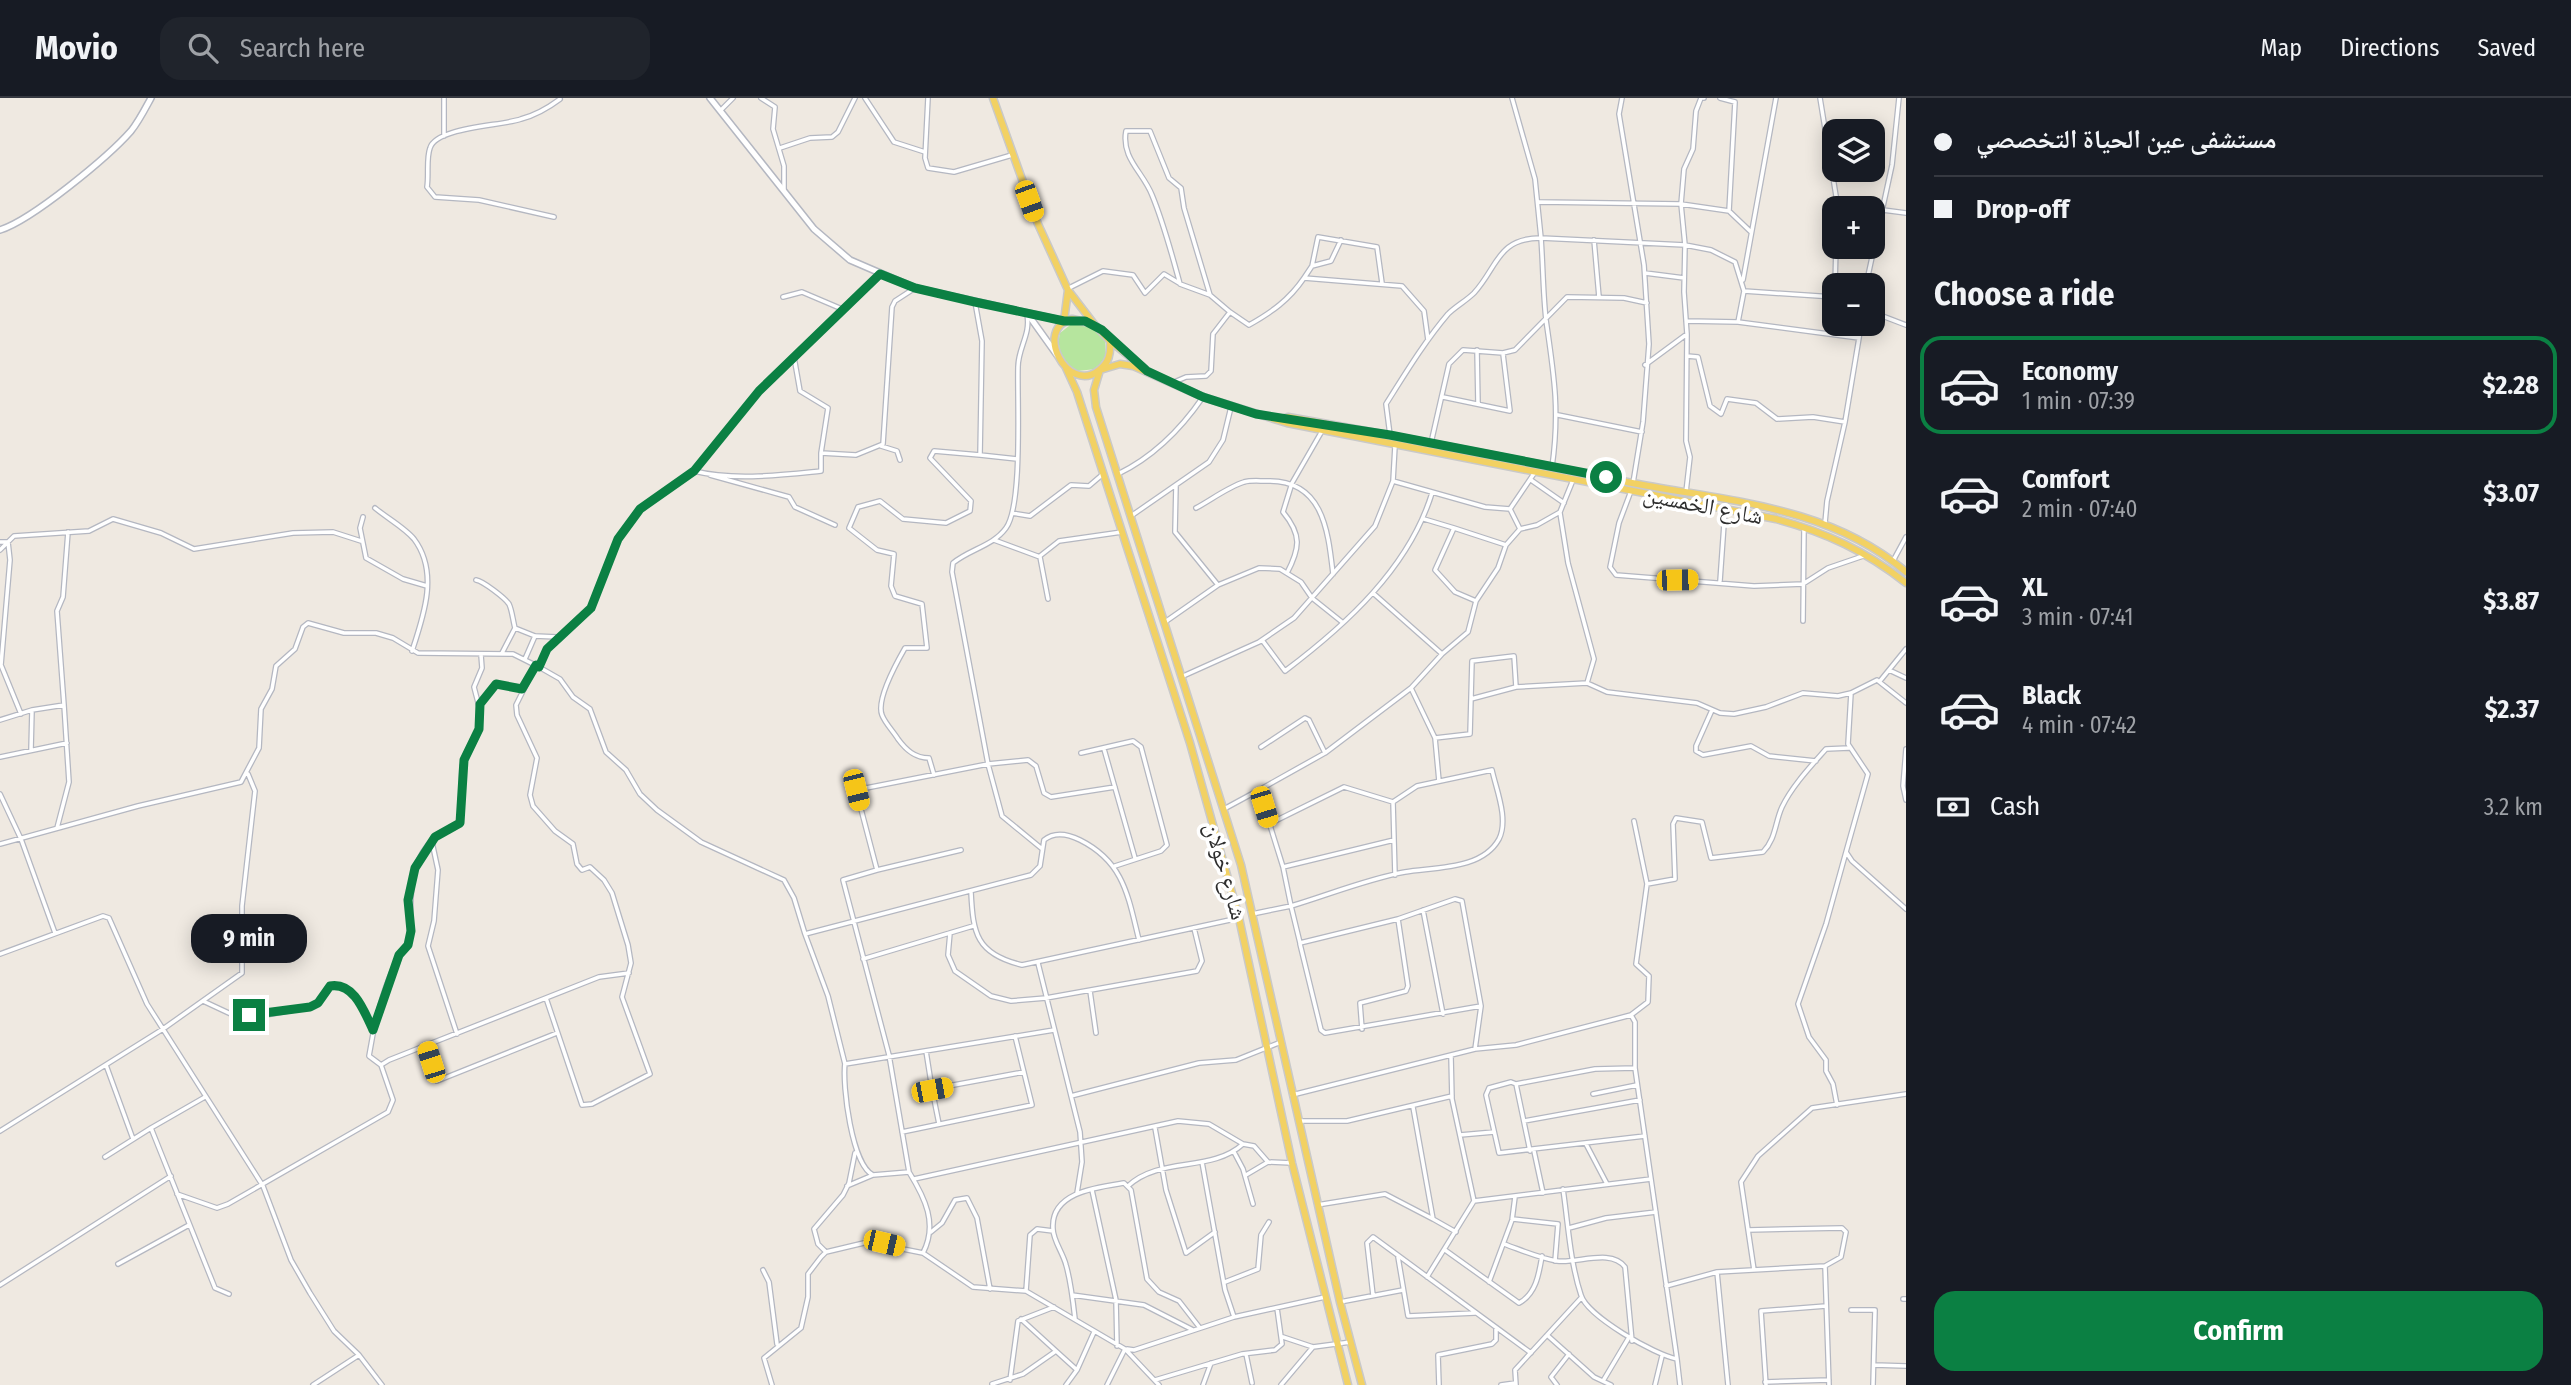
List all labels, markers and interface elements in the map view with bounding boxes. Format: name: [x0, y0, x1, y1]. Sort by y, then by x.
search box: [160, 17, 650, 80]
text: Movio: [35, 28, 118, 68]
icon: search: [184, 29, 222, 67]
text: Search here: [240, 33, 365, 64]
text: Map: [2261, 34, 2302, 62]
text: Directions: [2340, 34, 2439, 62]
text: Saved: [2477, 34, 2536, 62]
map controls: [1822, 119, 1885, 336]
button: layers: [1822, 119, 1885, 182]
text: مستشفى عين الحياة التخصصي: [1976, 124, 2277, 155]
car: [1012, 178, 1047, 224]
text: Drop-off: [1976, 194, 2069, 225]
button: +: [1822, 196, 1885, 259]
button: −: [1822, 273, 1885, 336]
text: Choose a ride: [1934, 275, 2115, 313]
icon: car: [1938, 354, 2001, 417]
text: Economy: [2022, 356, 2118, 387]
text: $2.28: [2483, 370, 2539, 401]
text: 1 min · 07:39: [2022, 387, 2135, 415]
route start: [1590, 461, 1622, 493]
icon: car: [1938, 462, 2001, 525]
text: Comfort: [2022, 464, 2110, 495]
text: $3.07: [2483, 478, 2539, 509]
street label: شارع الخمسين: [1641, 480, 1765, 531]
text: 2 min · 07:40: [2022, 495, 2138, 523]
car: [1656, 569, 1699, 591]
icon: car: [1938, 570, 2001, 633]
text: XL: [2022, 572, 2048, 603]
text: $3.87: [2483, 586, 2539, 617]
text: 3 min · 07:41: [2022, 603, 2134, 631]
icon: car: [1938, 678, 2001, 741]
text: Black: [2022, 680, 2081, 711]
text: $2.37: [2485, 694, 2539, 725]
text: 4 min · 07:42: [2022, 711, 2136, 739]
car: [841, 767, 872, 813]
car: [1248, 784, 1281, 830]
icon: cash: [1934, 788, 1972, 826]
text: Cash: [1990, 791, 2040, 822]
text: 3.2 km: [2484, 793, 2543, 821]
street label: شارع خولان: [1198, 819, 1253, 923]
callout: 9 min: [191, 914, 307, 962]
text: 9 min: [223, 924, 275, 952]
route end: [233, 999, 265, 1031]
car: [415, 1039, 448, 1085]
car: [910, 1076, 955, 1104]
car: [862, 1228, 907, 1258]
button: Confirm: [1934, 1291, 2543, 1371]

